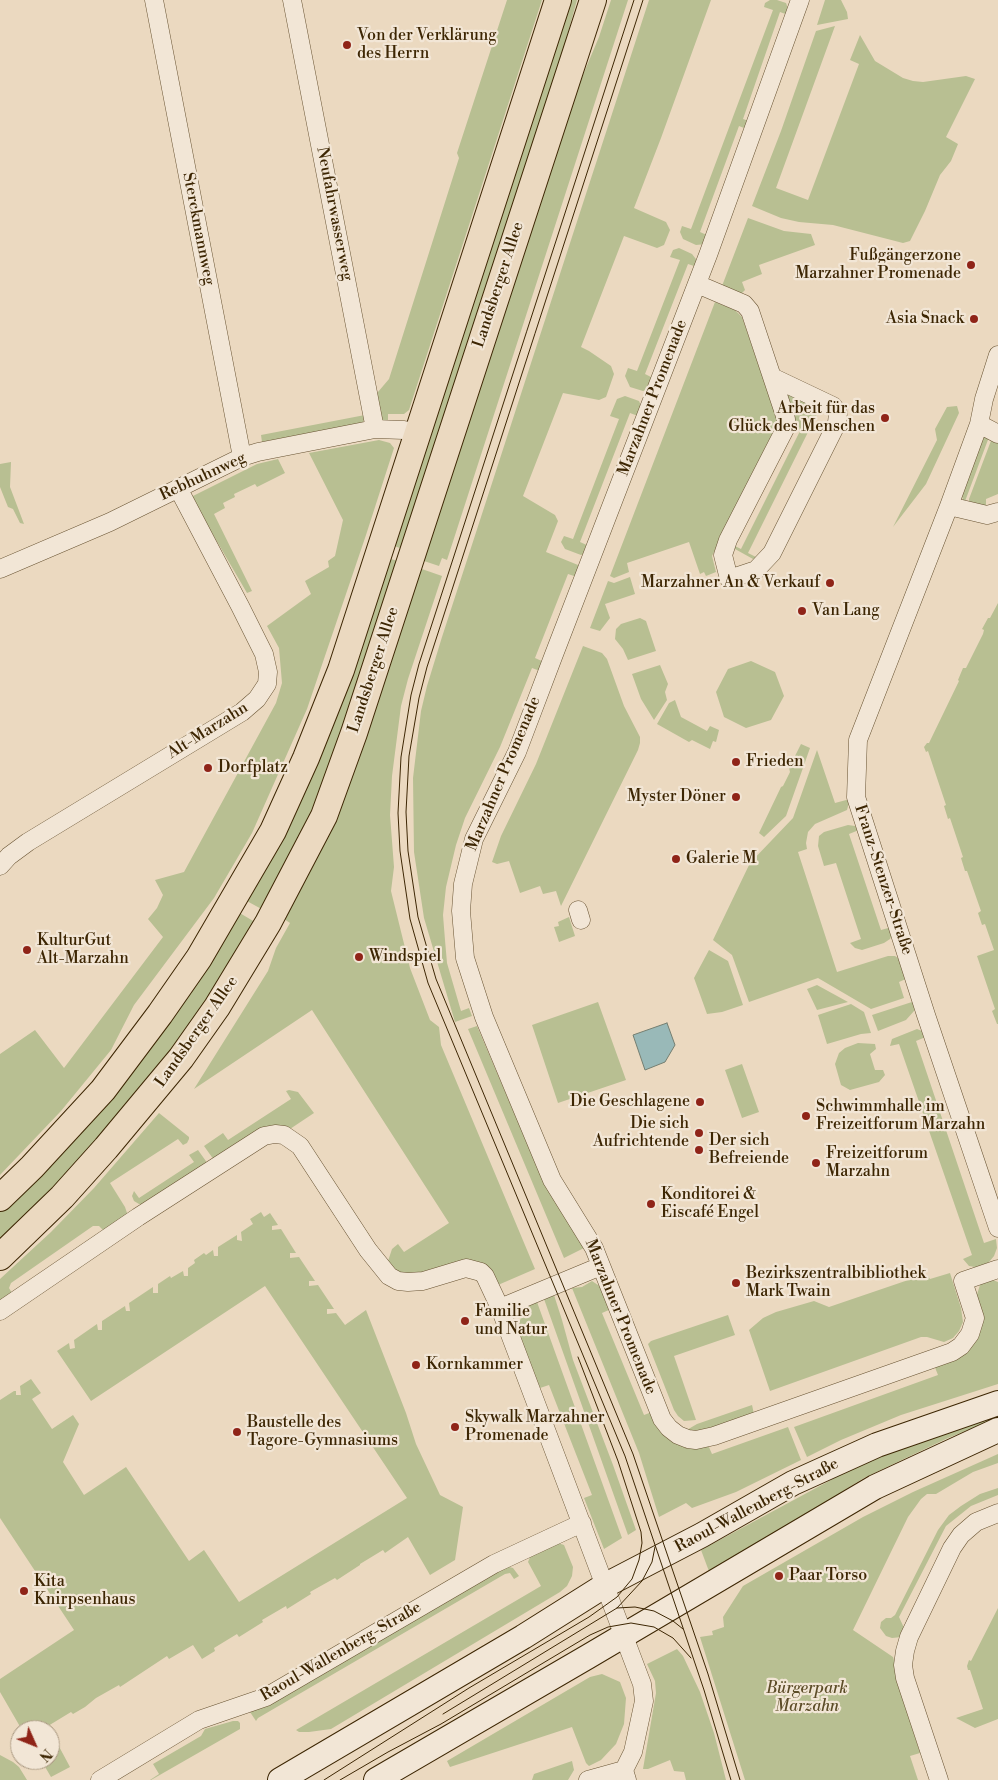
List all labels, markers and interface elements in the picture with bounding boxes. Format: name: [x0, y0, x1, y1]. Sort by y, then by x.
place label: Von der Verklärung des Herrn: [357, 26, 497, 64]
marker: Von der Verklärung des Herrn: [341, 39, 353, 51]
street label: Neufahrwasserweg: [312, 145, 356, 283]
street label: Sterckmannweg: [178, 171, 218, 287]
street label: Landsberger Allee: [470, 220, 528, 350]
place label: Fußgängerzone Marzahner Promenade: [795, 246, 961, 284]
marker: Fußgängerzone Marzahner Promenade: [965, 259, 977, 271]
place label: Asia Snack: [886, 309, 964, 329]
marker: Asia Snack: [968, 313, 980, 325]
street label: Marzahner Promenade: [614, 317, 692, 479]
place label: Arbeit für das Glück des Menschen: [728, 399, 875, 437]
marker: Arbeit für das Glück des Menschen: [879, 412, 891, 424]
street label: Rebhuhnweg: [157, 449, 249, 505]
place label: Marzahner An & Verkauf: [641, 573, 820, 593]
marker: Marzahner An & Verkauf: [824, 577, 836, 589]
place label: Van Lang: [812, 601, 880, 621]
street label: Landsberger Allee: [345, 605, 403, 735]
marker: Van Lang: [796, 605, 808, 617]
street label: Marzahner Promenade: [463, 694, 545, 854]
street label: Alt-Marzahn: [164, 699, 252, 763]
place label: Frieden: [746, 752, 804, 772]
marker: Frieden: [730, 756, 742, 768]
place label: Dorfplatz: [218, 758, 288, 778]
marker: Dorfplatz: [202, 762, 214, 774]
place label: Myster Döner: [627, 787, 726, 807]
marker: Myster Döner: [730, 791, 742, 803]
street label: Franz-Stenzer-Straße: [850, 802, 916, 958]
place label: Galerie M: [686, 849, 757, 869]
marker: Galerie M: [670, 853, 682, 865]
place label: KulturGut Alt-Marzahn: [37, 931, 129, 969]
marker: KulturGut Alt-Marzahn: [21, 944, 33, 956]
place label: Windspiel: [369, 947, 441, 967]
marker: Windspiel: [353, 951, 365, 963]
street label: Landsberger Allee: [151, 973, 243, 1091]
place label: Die Geschlagene: [570, 1092, 690, 1112]
marker: Die Geschlagene: [694, 1096, 706, 1108]
place label: Schwimmhalle im Freizeitforum Marzahn: [816, 1097, 985, 1135]
marker: Schwimmhalle im Freizeitforum Marzahn: [800, 1110, 812, 1122]
place label: Die sich Aufrichtende: [593, 1114, 689, 1152]
marker: Die sich Aufrichtende: [693, 1127, 705, 1139]
place label: Der sich Befreiende: [709, 1131, 789, 1169]
marker: Der sich Befreiende: [693, 1144, 705, 1156]
place label: Freizeitforum Marzahn: [826, 1144, 928, 1182]
marker: Freizeitforum Marzahn: [810, 1157, 822, 1169]
place label: Konditorei & Eiscafé Engel: [661, 1185, 759, 1223]
marker: Konditorei & Eiscafé Engel: [645, 1198, 657, 1210]
street label: Marzahner Promenade: [580, 1237, 660, 1397]
place label: Bezirkszentralbibliothek Mark Twain: [746, 1264, 926, 1302]
marker: Bezirkszentralbibliothek Mark Twain: [730, 1277, 742, 1289]
place label: Familie und Natur: [475, 1302, 547, 1340]
marker: Familie und Natur: [459, 1315, 471, 1327]
place label: Kornkammer: [426, 1355, 523, 1375]
marker: Kornkammer: [410, 1359, 422, 1371]
place label: Skywalk Marzahner Promenade: [465, 1408, 605, 1446]
place label: Baustelle des Tagore-Gymnasiums: [247, 1413, 398, 1451]
marker: Skywalk Marzahner Promenade: [449, 1421, 461, 1433]
marker: Baustelle des Tagore-Gymnasiums: [231, 1426, 243, 1438]
street label: Raoul-Wallenberg-Straße: [672, 1455, 842, 1557]
place label: Paar Torso: [789, 1566, 867, 1586]
marker: Paar Torso: [773, 1570, 785, 1582]
place label: Kita Knirpsenhaus: [34, 1572, 135, 1610]
marker: Kita Knirpsenhaus: [18, 1585, 30, 1597]
street label: Raoul-Wallenberg-Straße: [257, 1598, 425, 1706]
park label: Bürgerpark Marzahn: [766, 1679, 848, 1717]
north arrow: [10, 1720, 60, 1770]
text: N: [35, 1744, 55, 1765]

